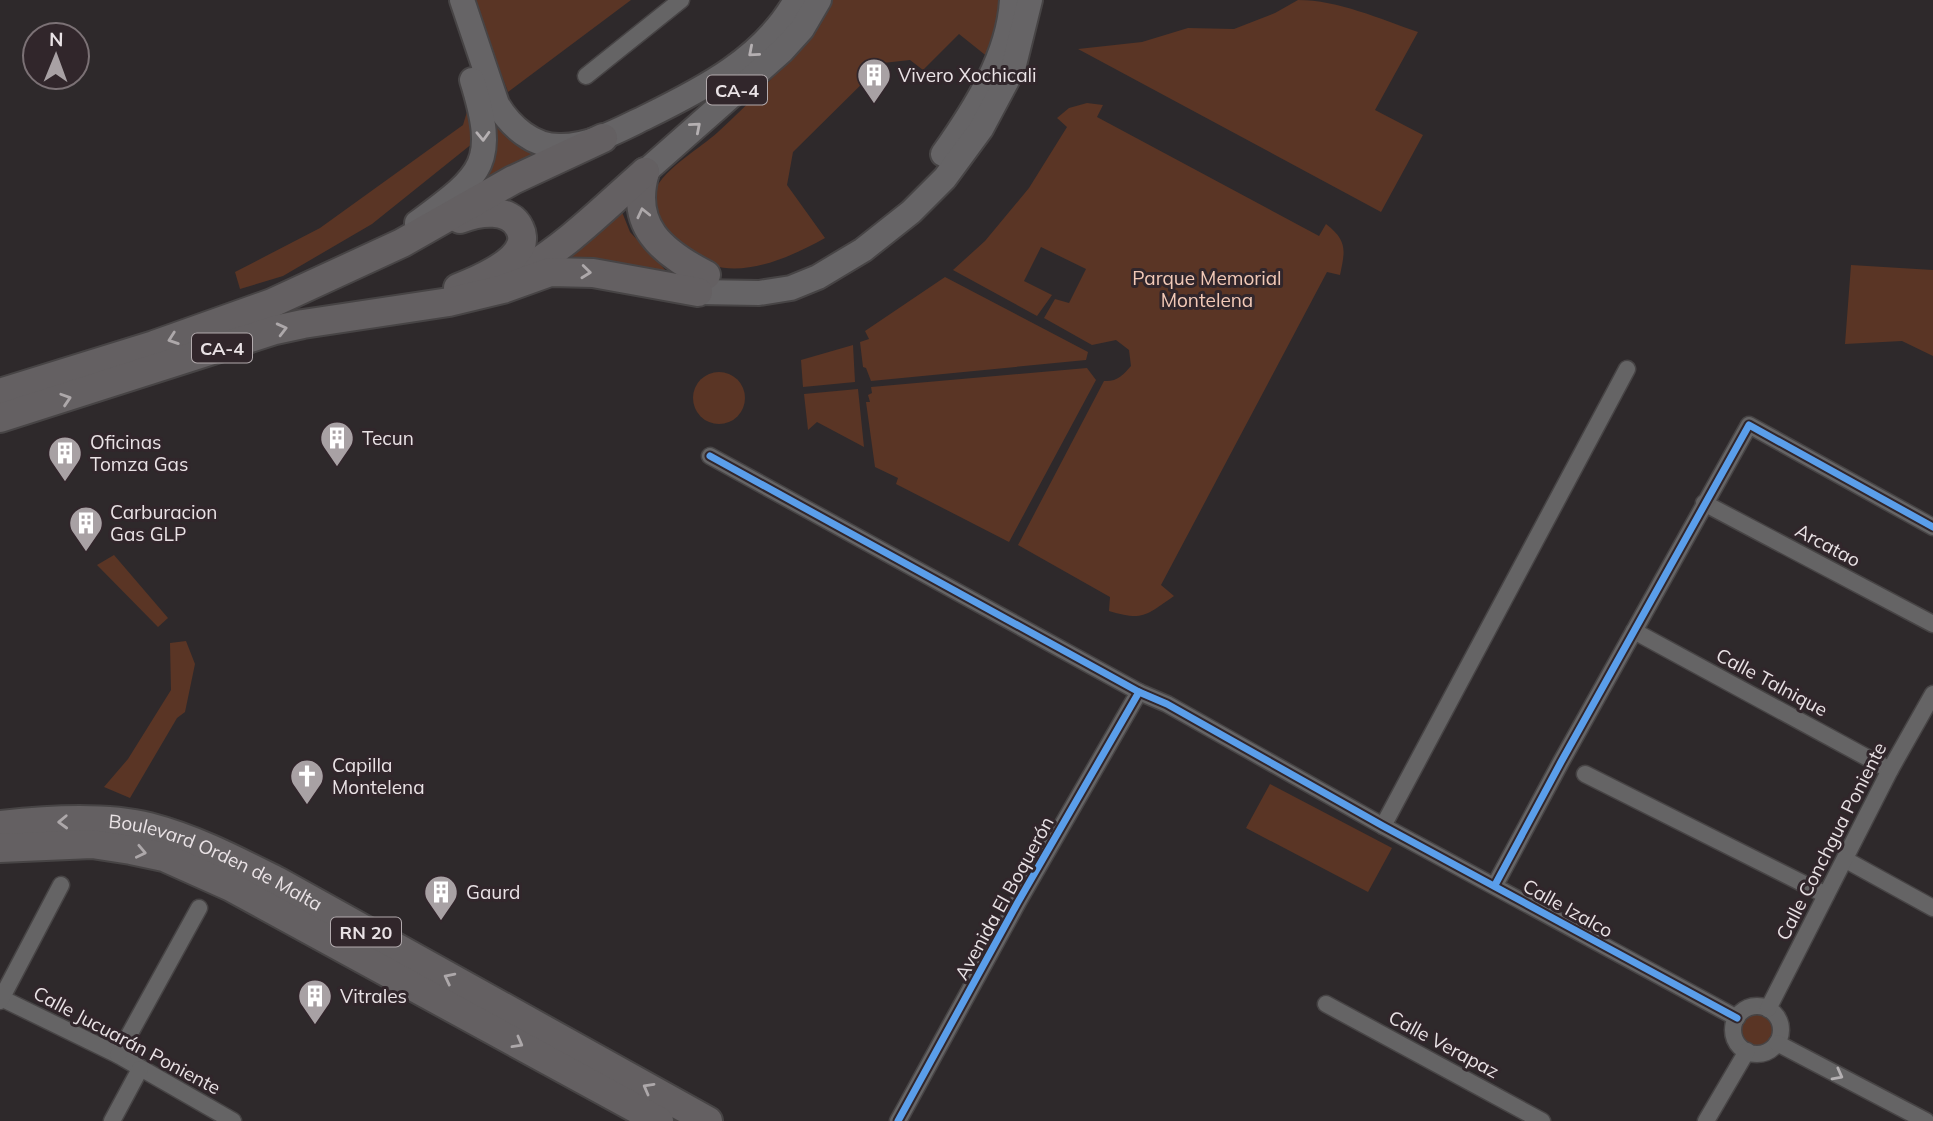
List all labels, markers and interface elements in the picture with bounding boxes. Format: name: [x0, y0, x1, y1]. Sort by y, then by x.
north arrow: [21, 21, 91, 91]
text: N: [49, 27, 64, 51]
one-way arrow: [748, 44, 761, 56]
building icon: Vivero Xochicali: [855, 56, 893, 105]
place label: Vivero Xochicali: [898, 63, 1037, 87]
road number: CA-4: [707, 76, 767, 104]
one-way arrow: [688, 123, 701, 135]
one-way arrow: [475, 131, 491, 142]
one-way arrow: [636, 208, 651, 220]
one-way arrow: [581, 265, 592, 280]
park label: Parque Memorial Montelena: [1132, 266, 1282, 312]
one-way arrow: [276, 323, 288, 337]
one-way arrow: [168, 331, 180, 345]
road number: CA-4: [192, 334, 252, 362]
one-way arrow: [59, 392, 71, 407]
building icon: Tecun: [318, 419, 356, 468]
place label: Tecun: [362, 426, 414, 450]
place label: Oficinas Tomza Gas: [90, 430, 188, 476]
building icon: Oficinas Tomza Gas: [46, 434, 84, 483]
place label: Carburacion Gas GLP: [110, 500, 217, 546]
building icon: Carburacion Gas GLP: [67, 504, 105, 553]
street label: Arcatao: [1791, 518, 1865, 572]
street label: Calle Talnique: [1712, 643, 1832, 721]
street label: Calle Conchgua Poniente: [1771, 738, 1891, 944]
place label: Capilla Montelena: [332, 753, 425, 799]
church icon: Capilla Montelena: [288, 757, 326, 806]
street label: Boulevard Orden de Malta: [108, 809, 327, 916]
street label: Avenida El Boquerón: [949, 812, 1059, 984]
one-way arrow: [57, 814, 68, 829]
one-way arrow: [135, 844, 147, 859]
building icon: Gaurd: [422, 873, 460, 922]
street label: Calle Izalco: [1519, 873, 1617, 943]
place label: Gaurd: [466, 880, 520, 904]
road number: RN 20: [331, 917, 401, 946]
one-way arrow: [444, 973, 456, 987]
building icon: Vitrales: [296, 977, 334, 1026]
street label: Calle Jucuarán Poniente: [29, 980, 225, 1100]
place label: Vitrales: [340, 984, 407, 1008]
street label: Calle Verapaz: [1385, 1005, 1504, 1083]
one-way arrow: [511, 1035, 524, 1048]
one-way arrow: [1831, 1066, 1843, 1080]
one-way arrow: [643, 1083, 656, 1096]

